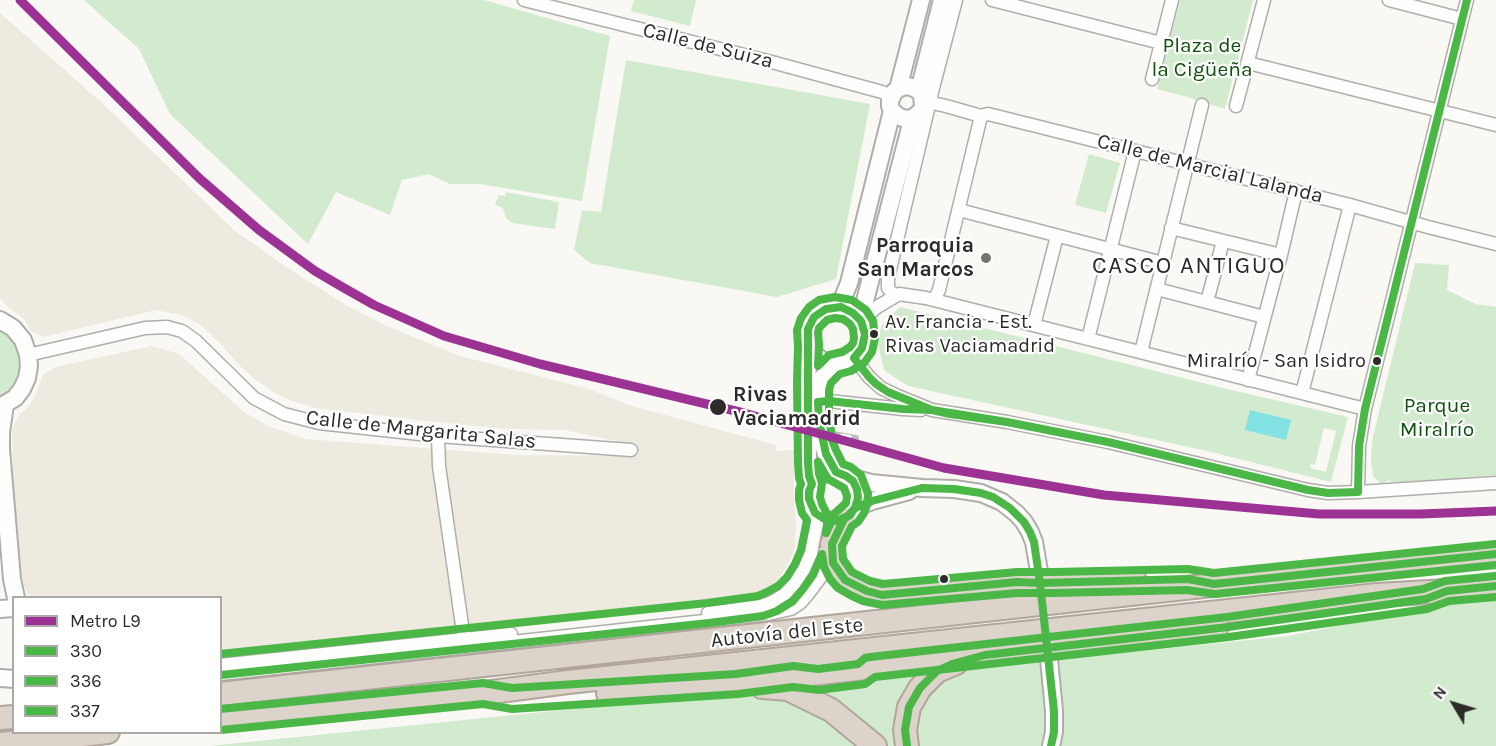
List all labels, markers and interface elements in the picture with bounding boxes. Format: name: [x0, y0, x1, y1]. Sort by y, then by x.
street label: Calle de Suiza: [640, 18, 776, 74]
park label: Plaza de la Cigüeña: [1151, 33, 1253, 83]
street label: Calle de Marcial Lalanda: [1094, 129, 1326, 209]
place label: Parroquia San Marcos: [857, 233, 974, 283]
marker: Parroquia San Marcos: [979, 251, 993, 265]
district label: CASCO ANTIGUO: [1092, 252, 1286, 280]
place label: Av. Francia - Est. Rivas Vaciamadrid: [885, 310, 1055, 357]
marker: Av. Francia - Est. Rivas Vaciamadrid: [868, 328, 880, 340]
place label: Miralrío - San Isidro: [1187, 349, 1366, 373]
marker: Miralrío - San Isidro: [1371, 355, 1383, 367]
place label: Rivas Vaciamadrid: [733, 382, 861, 432]
park label: Parque Miralrío: [1400, 393, 1474, 443]
marker: Rivas Vaciamadrid: [708, 397, 728, 417]
street label: Calle de Margarita Salas: [305, 405, 537, 455]
unlabelled marker: [938, 573, 950, 585]
legend: [12, 596, 222, 734]
text: Metro L9: [70, 610, 141, 632]
street label: Autovía del Este: [710, 612, 864, 654]
text: 330: [70, 640, 102, 662]
text: 336: [70, 670, 102, 692]
north arrow: [1424, 674, 1484, 734]
text: N: [1428, 682, 1450, 703]
text: 337: [70, 700, 100, 722]

